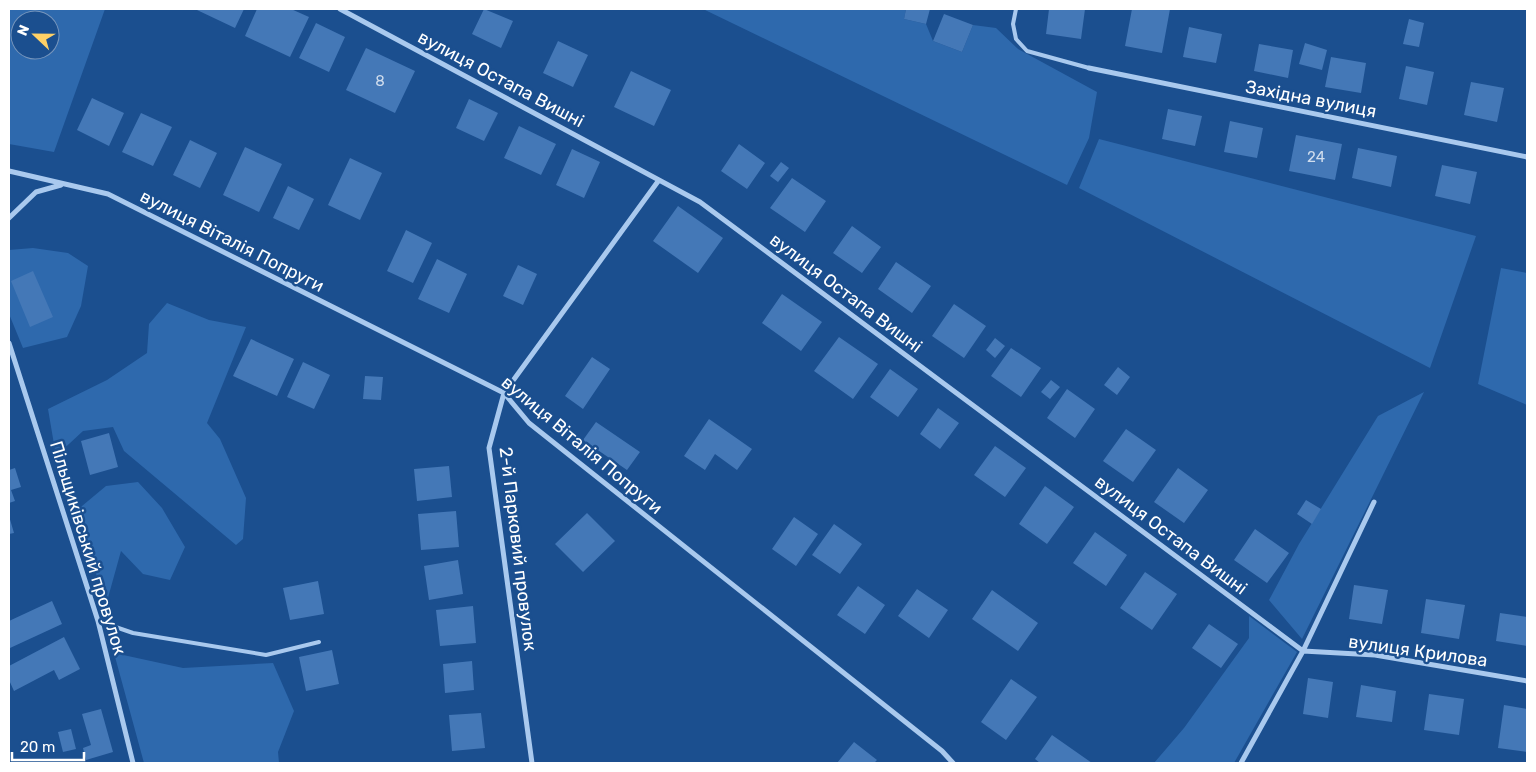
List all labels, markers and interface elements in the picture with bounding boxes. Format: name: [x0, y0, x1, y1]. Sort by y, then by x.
north arrow: [10, 10, 60, 60]
text: N: [14, 22, 33, 38]
street label: вулиця Остапа Вишні: [414, 26, 588, 132]
house number: 8: [375, 72, 385, 90]
street label: Західна вулиця: [1244, 76, 1378, 122]
house number: 24: [1307, 148, 1325, 166]
street label: вулиця Віталія Попруги: [136, 185, 328, 297]
street label: вулиця Остапа Вишні: [766, 229, 926, 357]
street label: вулиця Віталія Попруги: [497, 371, 667, 519]
street label: Пільщиківський провулок: [45, 438, 131, 658]
street label: 2-й Парковий провулок: [495, 446, 541, 653]
street label: вулиця Остапа Вишні: [1091, 471, 1251, 599]
street label: вулиця Крилова: [1347, 630, 1489, 672]
scale bar: [12, 730, 85, 762]
text: 20 m: [20, 738, 55, 756]

